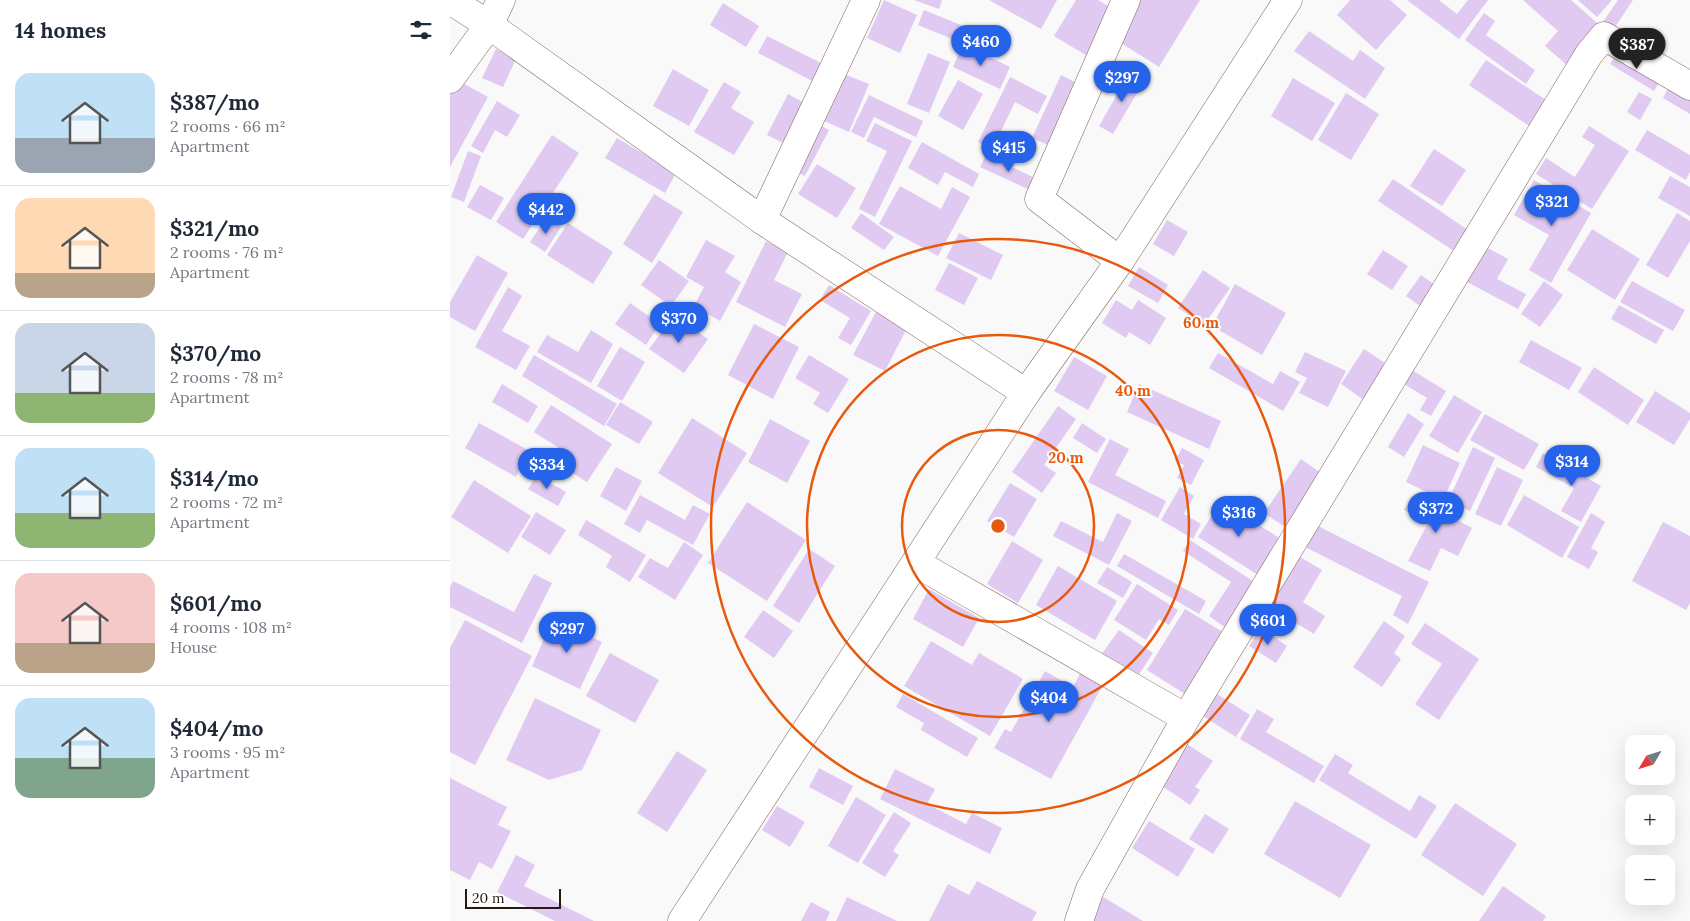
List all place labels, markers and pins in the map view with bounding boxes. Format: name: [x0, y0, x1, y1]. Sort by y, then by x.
pin: $460: [951, 24, 1011, 67]
pin: $387: [1607, 28, 1667, 70]
pin: $297: [1092, 61, 1152, 103]
pin: $415: [979, 130, 1039, 173]
pin: $321: [1522, 184, 1582, 227]
pin: $442: [516, 192, 576, 235]
pin: $370: [649, 302, 709, 344]
pin: $314: [1542, 444, 1602, 487]
pin: $334: [517, 448, 577, 490]
pin: $372: [1406, 492, 1466, 534]
pin: $316: [1209, 496, 1269, 538]
centre of rings: [989, 517, 1007, 535]
pin: $601: [1238, 604, 1298, 646]
pin: $297: [537, 612, 597, 654]
pin: $404: [1019, 680, 1079, 723]

